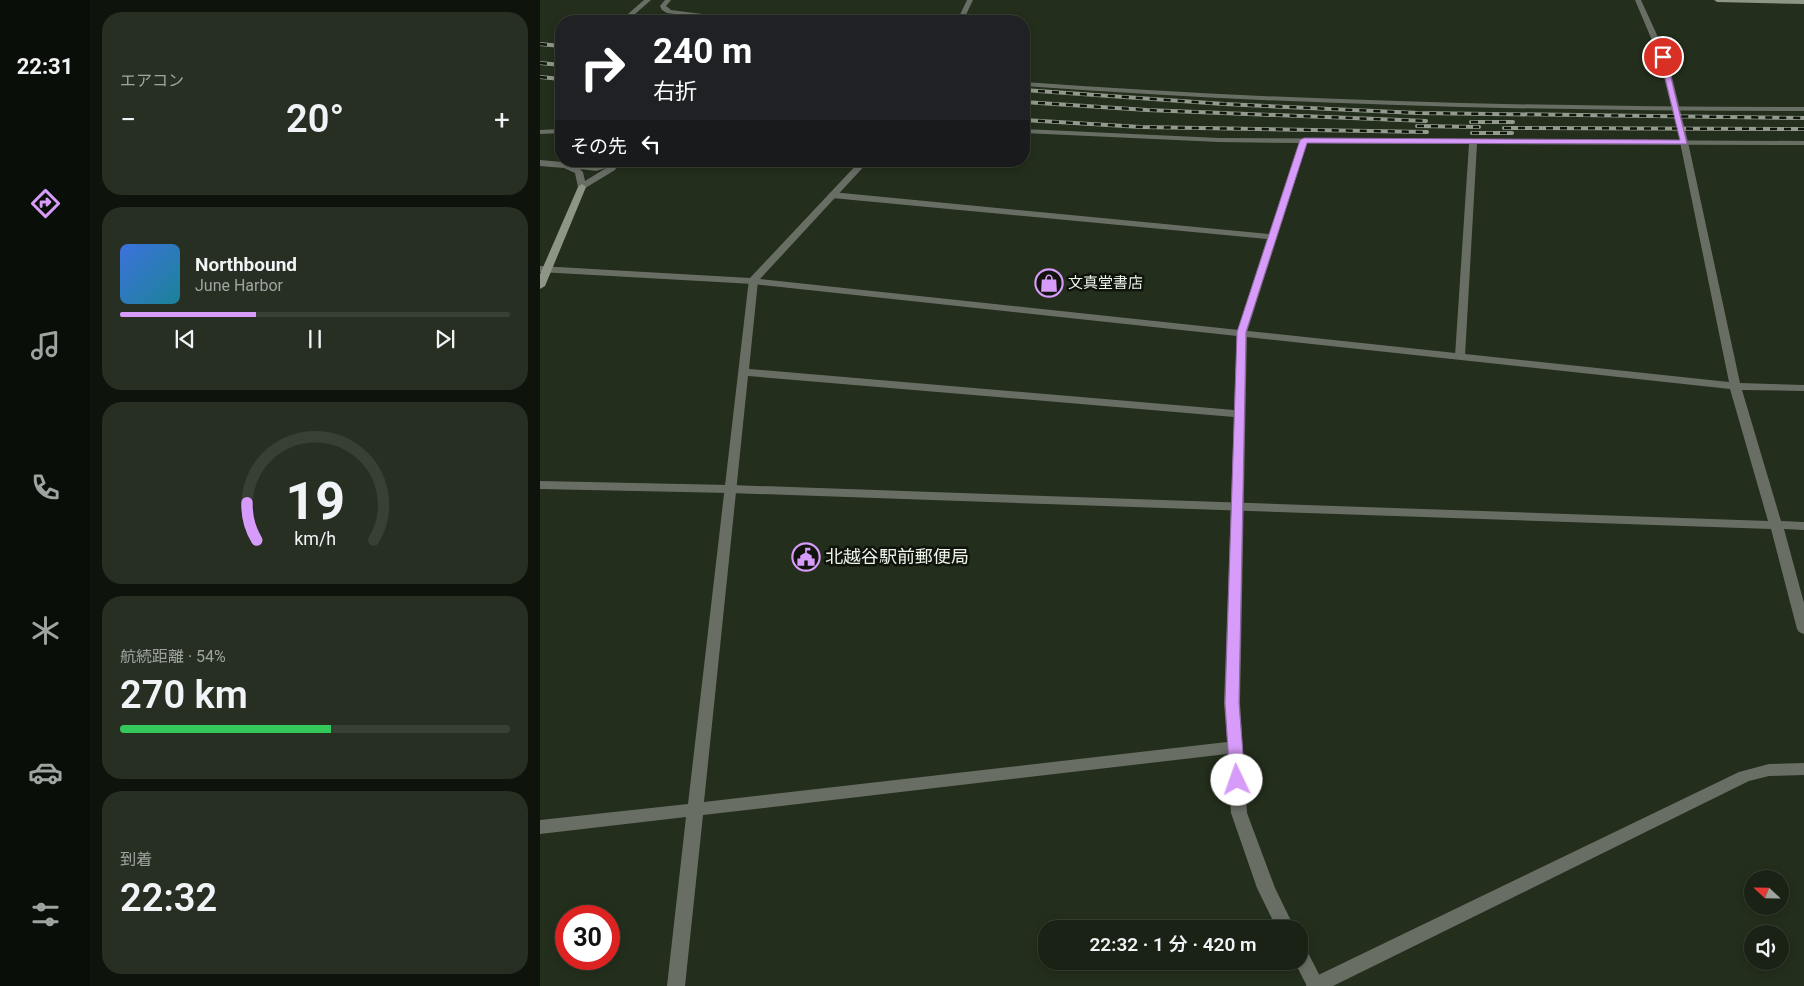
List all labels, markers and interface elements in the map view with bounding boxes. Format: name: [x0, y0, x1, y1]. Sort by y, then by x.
text: 240 m: [653, 31, 752, 72]
icon: right: [570, 35, 635, 100]
pin: [1642, 36, 1684, 78]
icon: arrive: [1649, 43, 1677, 71]
text: 22:31: [17, 54, 73, 79]
text: エアコン: [120, 71, 184, 90]
text: 右折: [653, 79, 697, 104]
text: 20°: [286, 97, 344, 141]
text: −: [120, 103, 136, 136]
text: +: [494, 103, 510, 136]
icon: left: [637, 130, 665, 158]
text: その先: [570, 135, 627, 158]
icon: directions: [28, 186, 63, 221]
text: Northbound: [195, 253, 297, 276]
shop icon: 文真堂書店: [1034, 268, 1064, 298]
place label: 文真堂書店: [1068, 274, 1143, 292]
text: June Harbor: [195, 276, 283, 295]
icon: previous: [171, 325, 199, 353]
icon: pause: [301, 325, 329, 353]
icon: next: [431, 325, 459, 353]
icon: music: [28, 328, 63, 363]
icon: phone: [28, 470, 63, 505]
text: 19: [285, 471, 345, 532]
text: km/h: [294, 528, 336, 549]
public building icon: 北越谷駅前郵便局: [791, 542, 821, 572]
place label: 北越谷駅前郵便局: [825, 546, 969, 567]
icon: climate: [28, 613, 63, 648]
text: 航続距離 · 54%: [120, 647, 226, 666]
text: 270 km: [120, 673, 248, 717]
position arrow: [1210, 753, 1262, 805]
icon: car: [28, 755, 63, 790]
text: 到着: [120, 850, 152, 869]
north arrow: [1744, 870, 1789, 915]
map controls: [1744, 870, 1789, 970]
text: 22:32: [120, 876, 217, 920]
icon: filters: [28, 897, 63, 932]
speed limit sign: 30: [555, 905, 620, 970]
button: sound: [1744, 925, 1789, 970]
text: 22:32 · 1 分 · 420 m: [1090, 933, 1256, 956]

